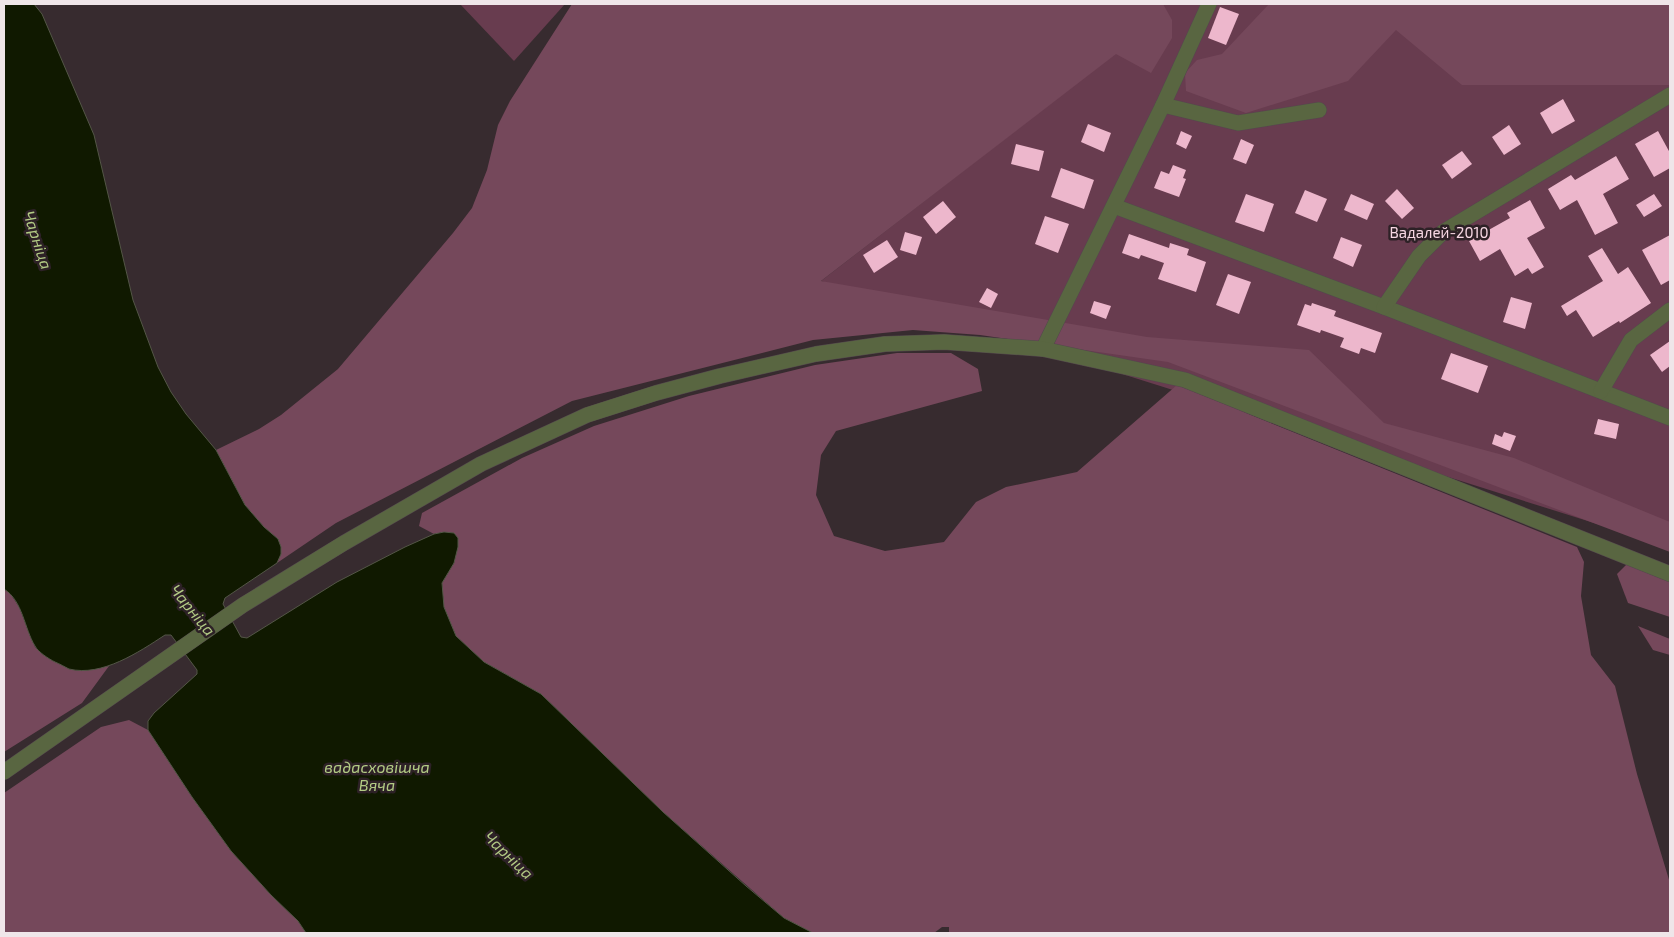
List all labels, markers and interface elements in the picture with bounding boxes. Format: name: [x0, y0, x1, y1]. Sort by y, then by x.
water label: Чарніца: [20, 208, 57, 272]
park label: Вадалей-2010: [1389, 223, 1489, 241]
water label: Чарніца: [167, 580, 220, 639]
water label: вадасховішча Вяча: [324, 757, 430, 794]
water label: Чарніца: [481, 827, 538, 882]

